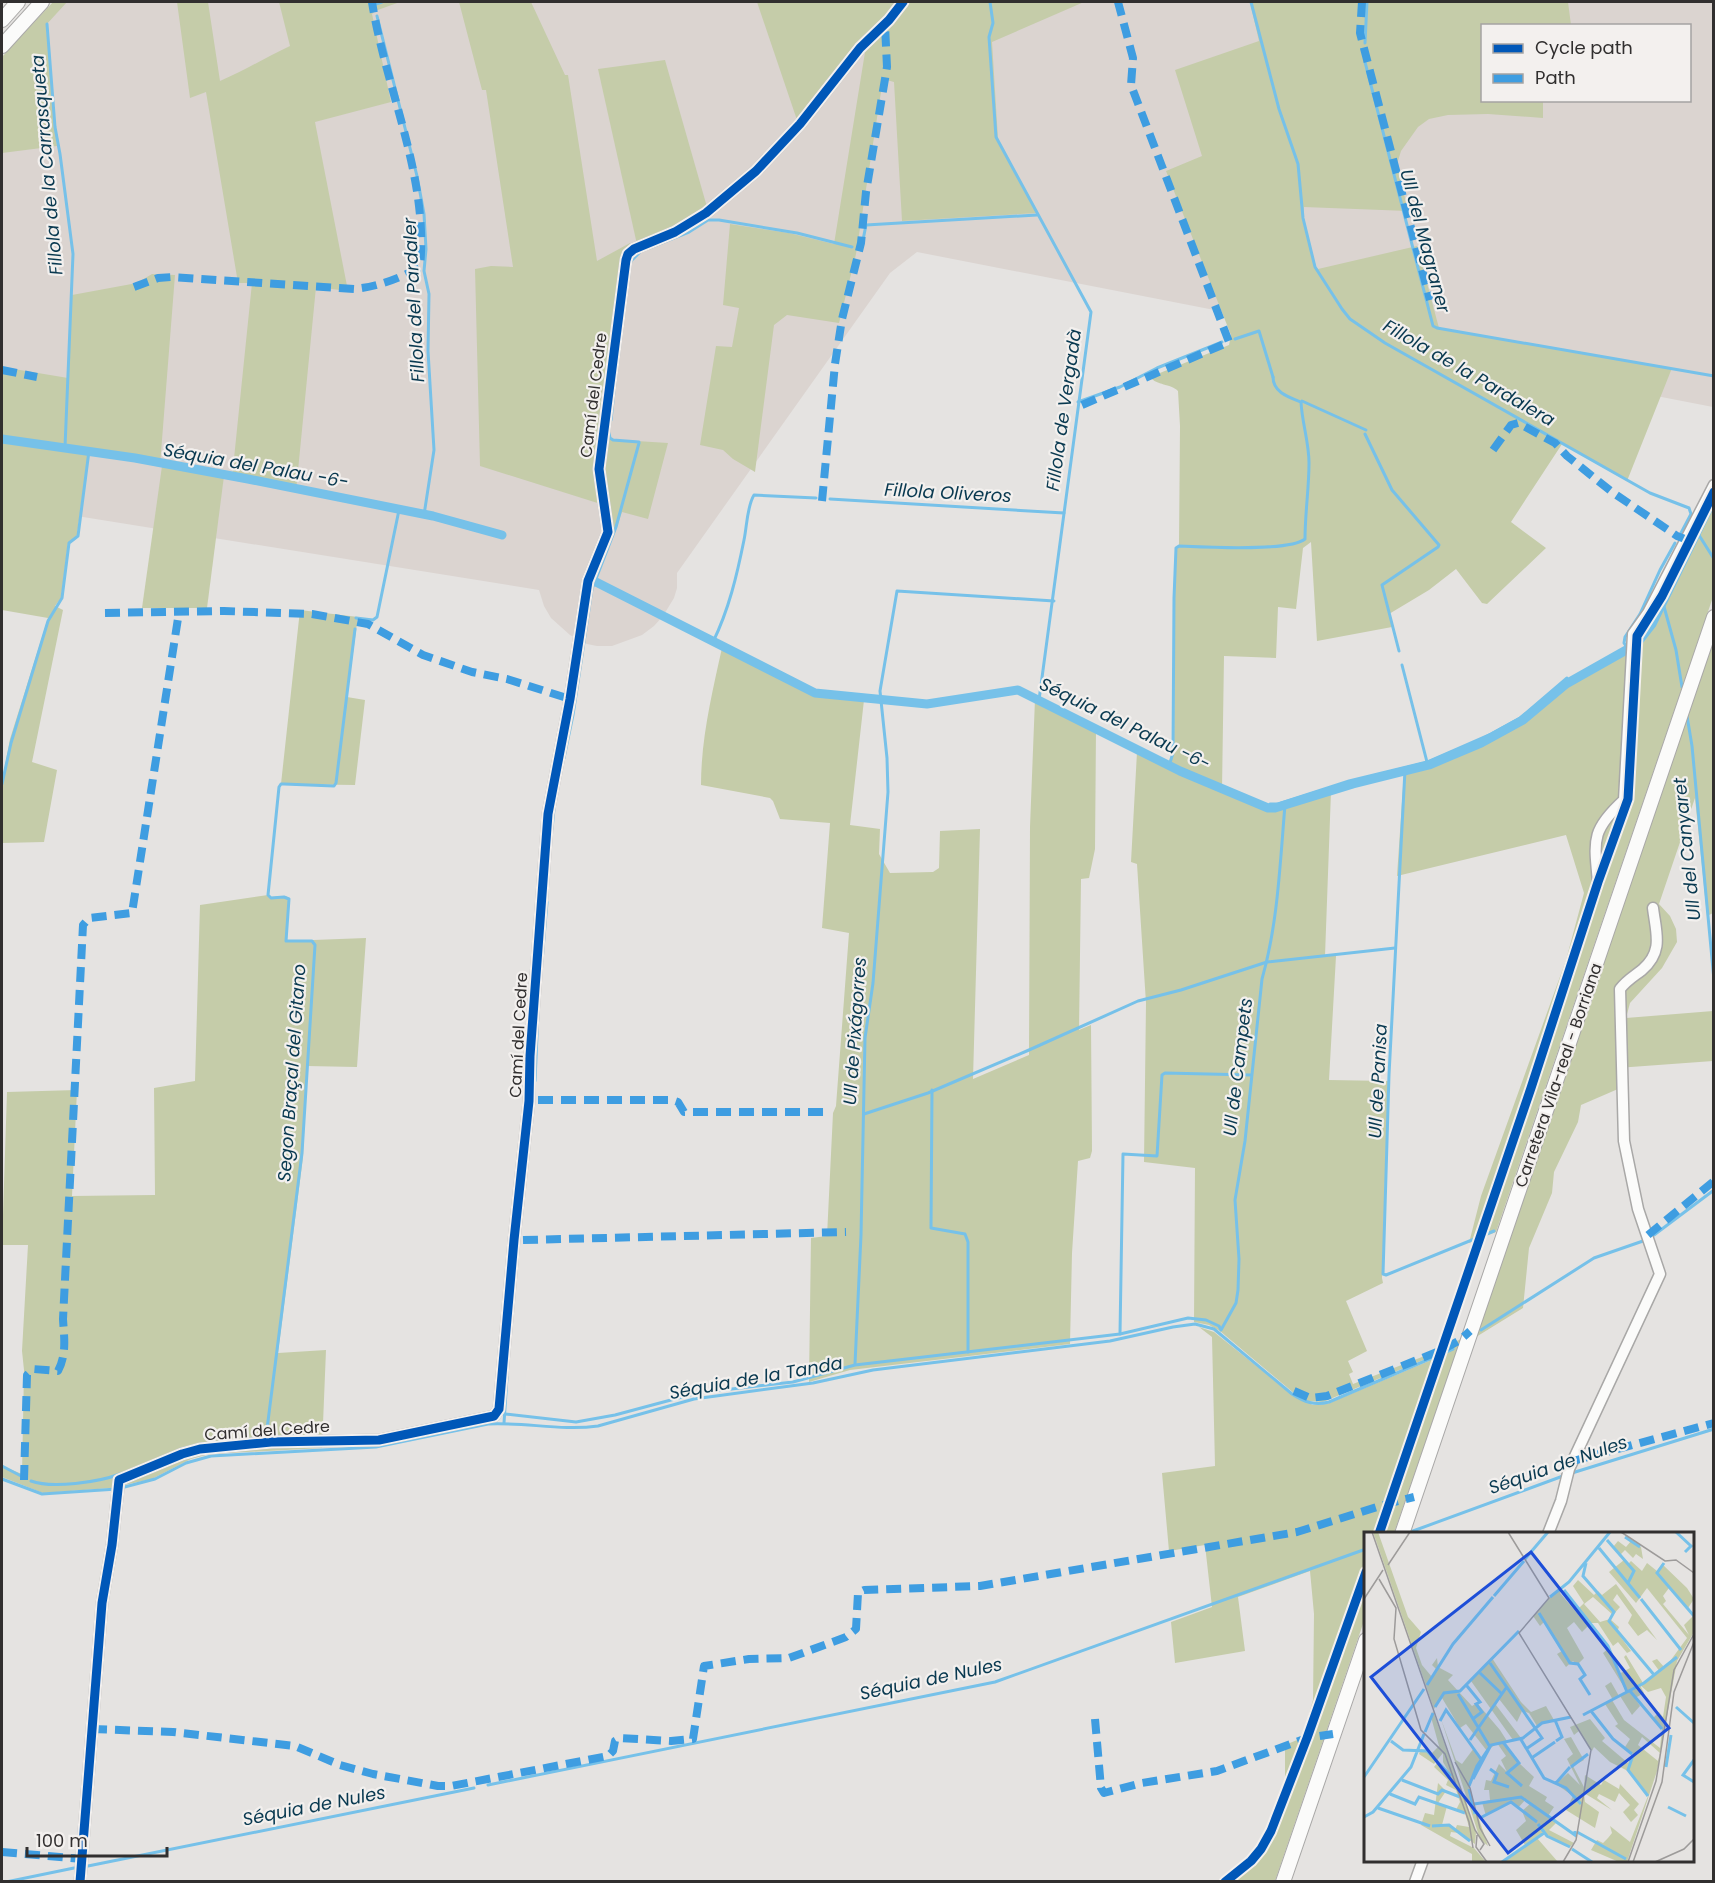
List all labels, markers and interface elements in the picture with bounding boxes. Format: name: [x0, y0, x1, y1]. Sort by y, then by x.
legend: [1481, 24, 1691, 102]
text: Cycle path: [1535, 35, 1633, 60]
water label: Fillola de la Carrasqueta: [24, 54, 69, 276]
text: Path: [1535, 65, 1576, 90]
water label: Ull del Magraner: [1394, 166, 1457, 317]
water label: Fillola del Pardaler: [397, 216, 430, 383]
water label: Fillola de la Pardalera: [1379, 313, 1560, 432]
water label: Fillola de Vergadà: [1040, 327, 1087, 493]
street label: Camí del Cedre: [574, 331, 613, 459]
water label: Séquia del Palau -6-: [161, 437, 351, 494]
water label: Fillola Oliveros: [884, 477, 1012, 508]
water label: Séquia del Palau -6-: [1035, 671, 1215, 776]
water label: Ull del Canyaret: [1667, 776, 1706, 922]
water label: Ull de Pixágorres: [837, 956, 872, 1106]
street label: Carretera Vila-real - Borriana: [1509, 960, 1608, 1190]
water label: Segon Braçal del Gitano: [271, 963, 312, 1183]
street label: Camí del Cedre: [504, 972, 533, 1098]
water label: Ull de Campets: [1217, 996, 1258, 1137]
water label: Ull de Panisa: [1362, 1023, 1393, 1139]
water label: Séquia de la Tanda: [667, 1350, 845, 1405]
street label: Camí del Cedre: [203, 1415, 331, 1446]
water label: Séquia de Nules: [1485, 1429, 1631, 1500]
inset map: [1364, 1532, 1694, 1862]
water label: Séquia de Nules: [857, 1651, 1004, 1706]
water label: Séquia de Nules: [240, 1779, 388, 1832]
scale bar: [27, 1820, 166, 1858]
text: 100 m: [36, 1828, 88, 1853]

